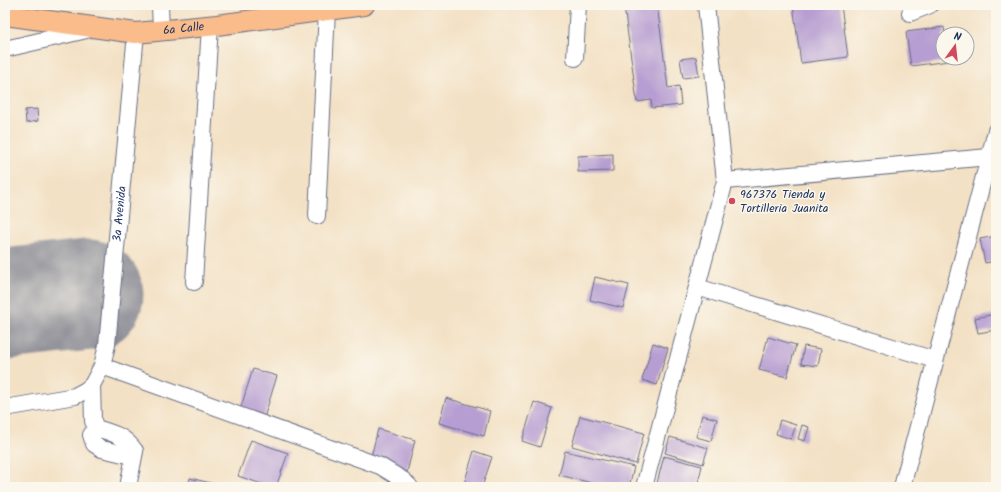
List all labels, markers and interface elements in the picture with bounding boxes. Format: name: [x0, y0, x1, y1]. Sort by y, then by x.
street label: 6a Calle: [162, 17, 206, 40]
north arrow: [935, 26, 975, 66]
text: N: [952, 28, 963, 47]
street label: 3a Avenida: [107, 185, 131, 243]
place label: 967376 Tienda y Tortilleria Juanita: [740, 185, 829, 218]
marker: 967376 Tienda y Tortilleria Juanita: [727, 196, 737, 206]

